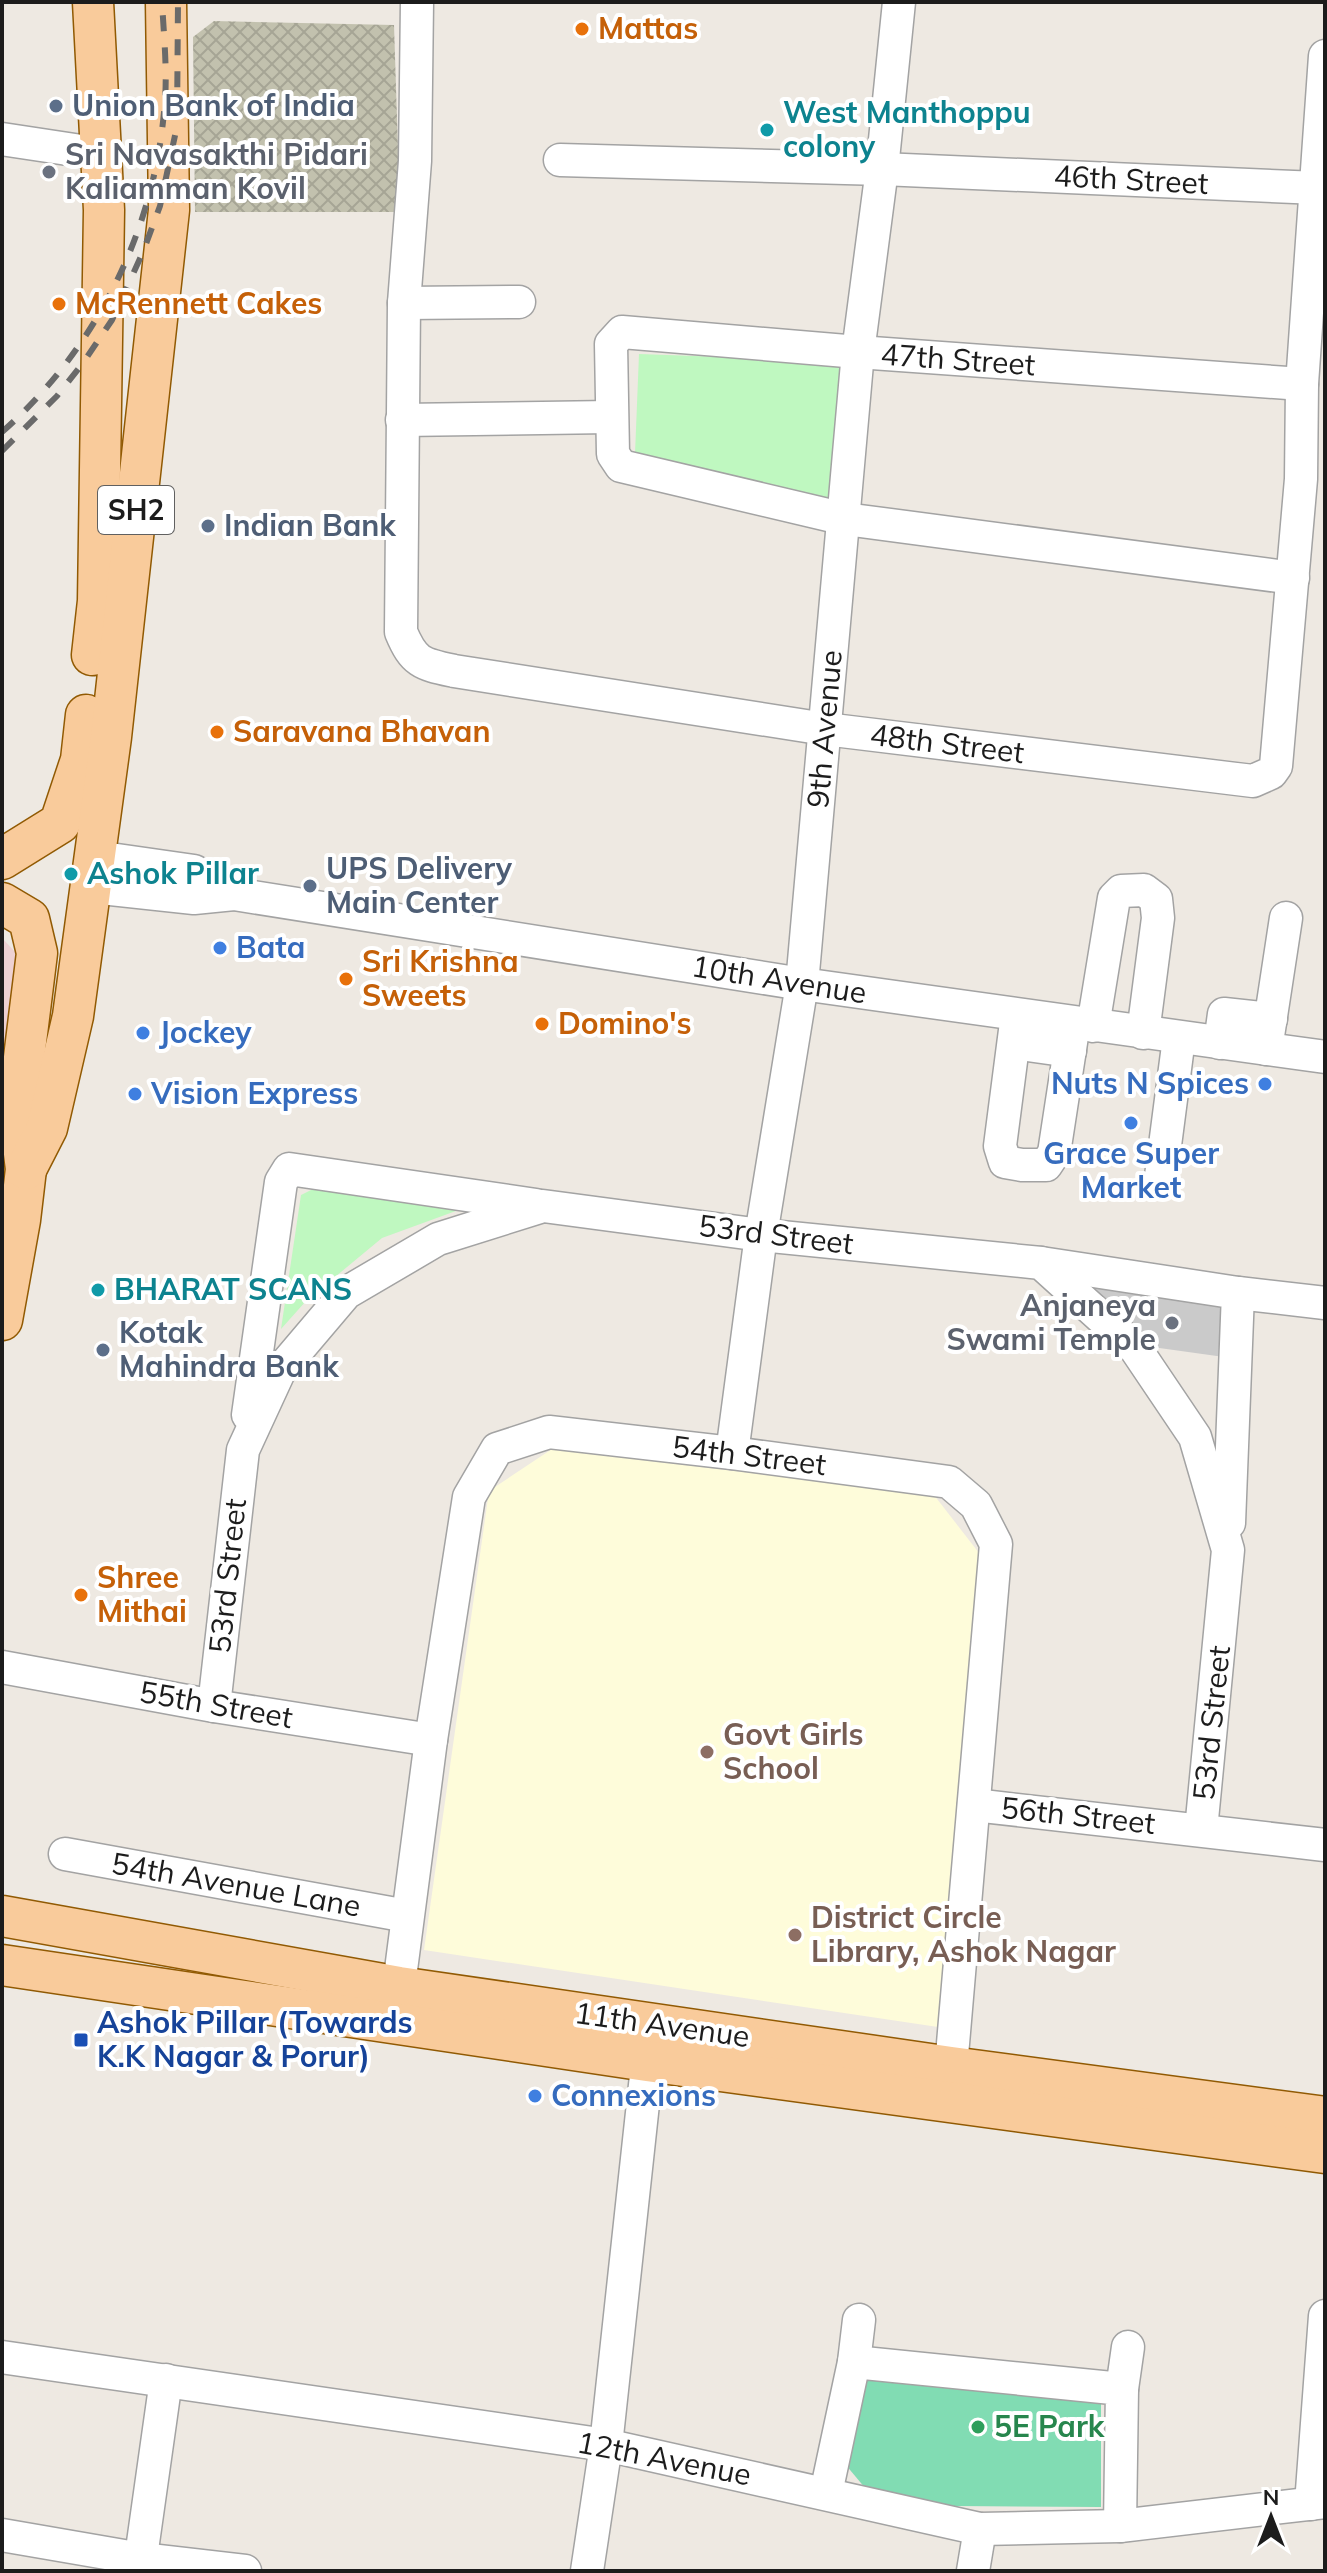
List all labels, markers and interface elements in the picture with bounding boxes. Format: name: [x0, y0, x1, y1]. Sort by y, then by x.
place label: Mattas: [598, 9, 698, 47]
marker: Mattas: [573, 20, 591, 38]
place label: Union Bank of India: [72, 86, 355, 124]
place label: West Manthoppu colony: [783, 93, 1031, 165]
marker: Union Bank of India: [47, 97, 65, 115]
marker: West Manthoppu colony: [758, 121, 776, 139]
place label: Sri Navasakthi Pidari Kaliamman Kovil: [65, 135, 368, 207]
street label: 46th Street: [1053, 156, 1209, 202]
marker: Sri Navasakthi Pidari Kaliamman Kovil: [40, 163, 58, 181]
place label: McRennett Cakes: [75, 284, 322, 322]
marker: McRennett Cakes: [50, 295, 68, 313]
street label: 47th Street: [879, 335, 1037, 383]
road number: SH2: [98, 486, 174, 534]
place label: Indian Bank: [224, 506, 397, 544]
marker: Indian Bank: [199, 517, 217, 535]
street label: 9th Avenue: [798, 648, 850, 809]
place label: Saravana Bhavan: [233, 712, 491, 750]
street label: 48th Street: [868, 715, 1026, 771]
marker: Saravana Bhavan: [208, 723, 226, 741]
place label: UPS Delivery Main Center: [326, 849, 513, 921]
place label: Ashok Pillar: [87, 854, 259, 892]
marker: Ashok Pillar: [62, 865, 80, 883]
marker: UPS Delivery Main Center: [301, 877, 319, 895]
place label: Bata: [236, 928, 305, 966]
marker: Bata: [211, 939, 229, 957]
place label: Sri Krishna Sweets: [362, 942, 519, 1014]
street label: 10th Avenue: [689, 946, 869, 1012]
marker: Sri Krishna Sweets: [337, 970, 355, 988]
place label: Domino's: [558, 1004, 692, 1042]
place label: Jockey: [159, 1013, 252, 1051]
marker: Domino's: [533, 1015, 551, 1033]
marker: Jockey: [134, 1024, 152, 1042]
place label: Nuts N Spices: [1051, 1064, 1249, 1102]
place label: Vision Express: [150, 1074, 358, 1112]
marker: Nuts N Spices: [1256, 1075, 1274, 1093]
marker: Vision Express: [126, 1085, 144, 1103]
marker: Grace Super Market: [1122, 1114, 1140, 1132]
place label: Grace Super Market: [1043, 1134, 1219, 1206]
street label: 53rd Street: [697, 1206, 856, 1262]
place label: BHARAT SCANS: [114, 1270, 352, 1308]
marker: BHARAT SCANS: [89, 1281, 107, 1299]
place label: Anjaneya Swami Temple: [947, 1286, 1156, 1358]
place label: Kotak Mahindra Bank: [119, 1313, 340, 1385]
marker: Anjaneya Swami Temple: [1163, 1314, 1181, 1332]
marker: Kotak Mahindra Bank: [94, 1341, 112, 1359]
street label: 54th Street: [670, 1427, 828, 1483]
street label: 53rd Street: [200, 1497, 254, 1655]
place label: Shree Mithai: [97, 1558, 187, 1630]
marker: Shree Mithai: [72, 1586, 90, 1604]
street label: 53rd Street: [1184, 1644, 1238, 1802]
street label: 55th Street: [137, 1672, 296, 1736]
place label: Govt Girls School: [723, 1715, 864, 1787]
marker: Govt Girls School: [698, 1743, 716, 1761]
street label: 56th Street: [999, 1788, 1157, 1842]
street label: 54th Avenue Lane: [109, 1843, 364, 1925]
place label: District Circle Library, Ashok Nagar: [811, 1898, 1116, 1970]
marker: District Circle Library, Ashok Nagar: [786, 1926, 804, 1944]
street label: 11th Avenue: [572, 1993, 752, 2055]
place label: Ashok Pillar (Towards K.K Nagar & Porur): [97, 2003, 413, 2075]
marker: Ashok Pillar (Towards K.K Nagar & Porur): [72, 2031, 90, 2049]
place label: Connexions: [551, 2076, 716, 2114]
marker: Connexions: [526, 2087, 544, 2105]
place label: 5E Park: [994, 2407, 1106, 2445]
marker: 5E Park: [969, 2418, 987, 2436]
street label: 12th Avenue: [574, 2423, 754, 2494]
north arrow: [1231, 2477, 1311, 2557]
text: N: [1263, 2483, 1279, 2511]

